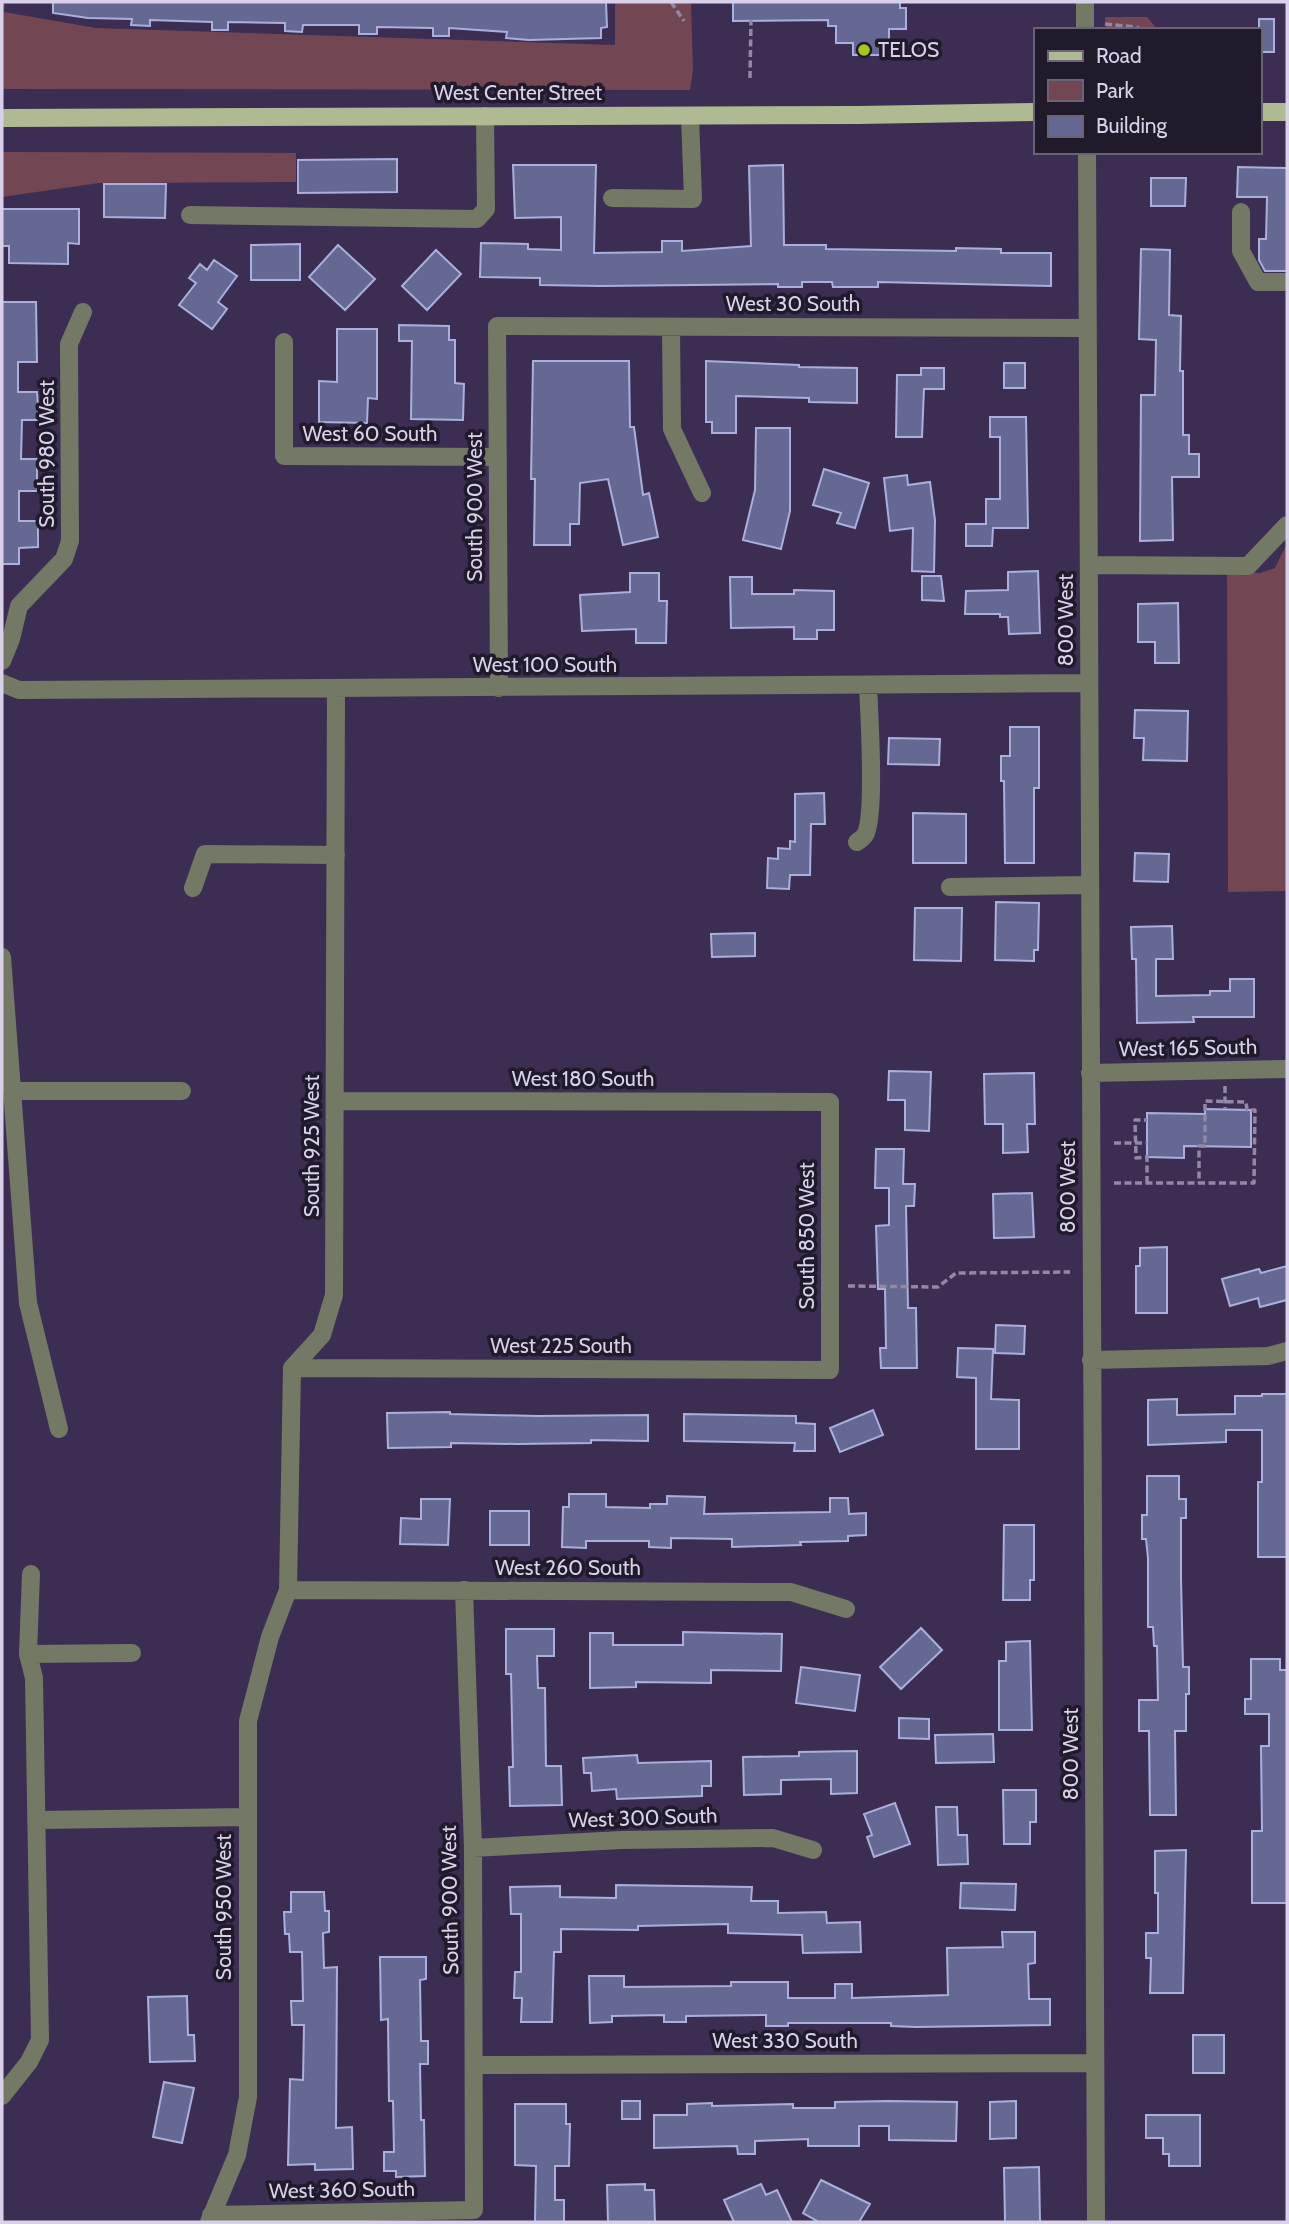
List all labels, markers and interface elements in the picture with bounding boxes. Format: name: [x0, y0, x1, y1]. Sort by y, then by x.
legend: [1034, 28, 1261, 154]
place label: TELOS: [878, 37, 939, 62]
marker: TELOS: [856, 42, 872, 58]
text: Road: [1096, 43, 1142, 68]
text: Park: [1096, 78, 1134, 103]
street label: West Center Street: [434, 80, 602, 105]
text: Building: [1096, 113, 1168, 138]
street label: West 30 South: [726, 291, 860, 316]
street label: South 980 West: [34, 380, 59, 528]
street label: West 60 South: [303, 421, 437, 446]
street label: South 900 West: [462, 432, 487, 582]
street label: 800 West: [1053, 574, 1078, 666]
street label: West 100 South: [473, 652, 617, 677]
street label: West 165 South: [1119, 1034, 1257, 1061]
street label: West 180 South: [512, 1066, 654, 1091]
street label: South 925 West: [299, 1075, 324, 1217]
street label: 800 West: [1055, 1141, 1080, 1233]
street label: South 850 West: [794, 1162, 819, 1310]
street label: West 225 South: [490, 1333, 632, 1358]
street label: West 260 South: [495, 1555, 641, 1580]
street label: 800 West: [1058, 1708, 1083, 1800]
street label: West 300 South: [568, 1802, 718, 1833]
street label: South 900 West: [436, 1825, 463, 1975]
street label: South 950 West: [211, 1834, 236, 1980]
street label: West 330 South: [712, 2028, 858, 2053]
street label: West 360 South: [269, 2176, 415, 2203]

